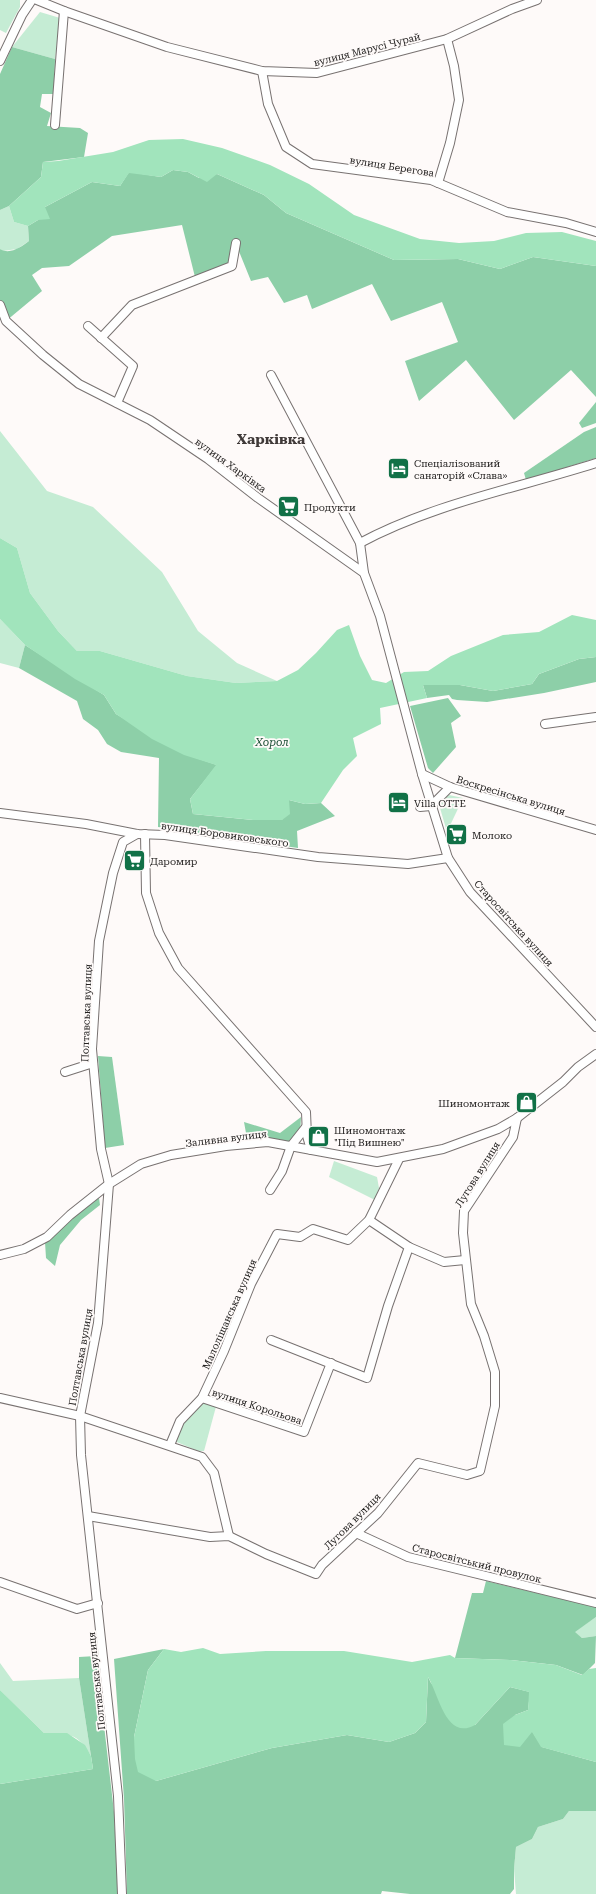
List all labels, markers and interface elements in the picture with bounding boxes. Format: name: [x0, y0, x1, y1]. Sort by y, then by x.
street label: вулиця Марусі Чурай: [313, 31, 422, 68]
street label: вулиця Берегова: [349, 154, 435, 179]
district label: Харківка: [237, 431, 306, 447]
street label: вулиця Харківка: [193, 436, 269, 495]
hotel icon: Спеціалізований санаторій «Слава»: [386, 456, 412, 482]
place label: Спеціалізований санаторій «Слава»: [414, 458, 507, 481]
supermarket icon: Продукти: [275, 494, 301, 520]
place label: Продукти: [304, 502, 356, 513]
water label: Хорол: [254, 736, 289, 749]
street label: Воскресінська вулиця: [455, 774, 567, 817]
hotel icon: Villa OTTE: [385, 790, 411, 816]
place label: Villa OTTE: [414, 798, 466, 809]
street label: вулиця Боровиковського: [160, 820, 289, 849]
supermarket icon: Молоко: [443, 822, 469, 848]
place label: Молоко: [472, 830, 512, 841]
supermarket icon: Даромир: [121, 848, 147, 874]
place label: Даромир: [150, 856, 198, 867]
street label: Старосвітська вулиця: [472, 878, 555, 969]
street label: Полтавська вулиця: [79, 963, 94, 1062]
shop icon: Шиномонтаж: [513, 1090, 539, 1116]
place label: Шиномонтаж: [438, 1098, 510, 1109]
shop icon: Шиномонтаж "Під Вишнею": [306, 1123, 332, 1149]
place label: Шиномонтаж "Під Вишнею": [334, 1125, 406, 1148]
street label: Заливна вулиця: [185, 1128, 268, 1149]
street label: Лугова вулиця: [453, 1139, 502, 1209]
street label: Малоліщанська вулиця: [200, 1257, 259, 1371]
street label: Полтавська вулиця: [67, 1307, 95, 1407]
street label: вулиця Корольова: [211, 1387, 304, 1426]
street label: Лугова вулиця: [322, 1491, 383, 1552]
street label: Старосвітський провулок: [411, 1542, 543, 1585]
street label: Полтавська вулиця: [86, 1631, 107, 1731]

